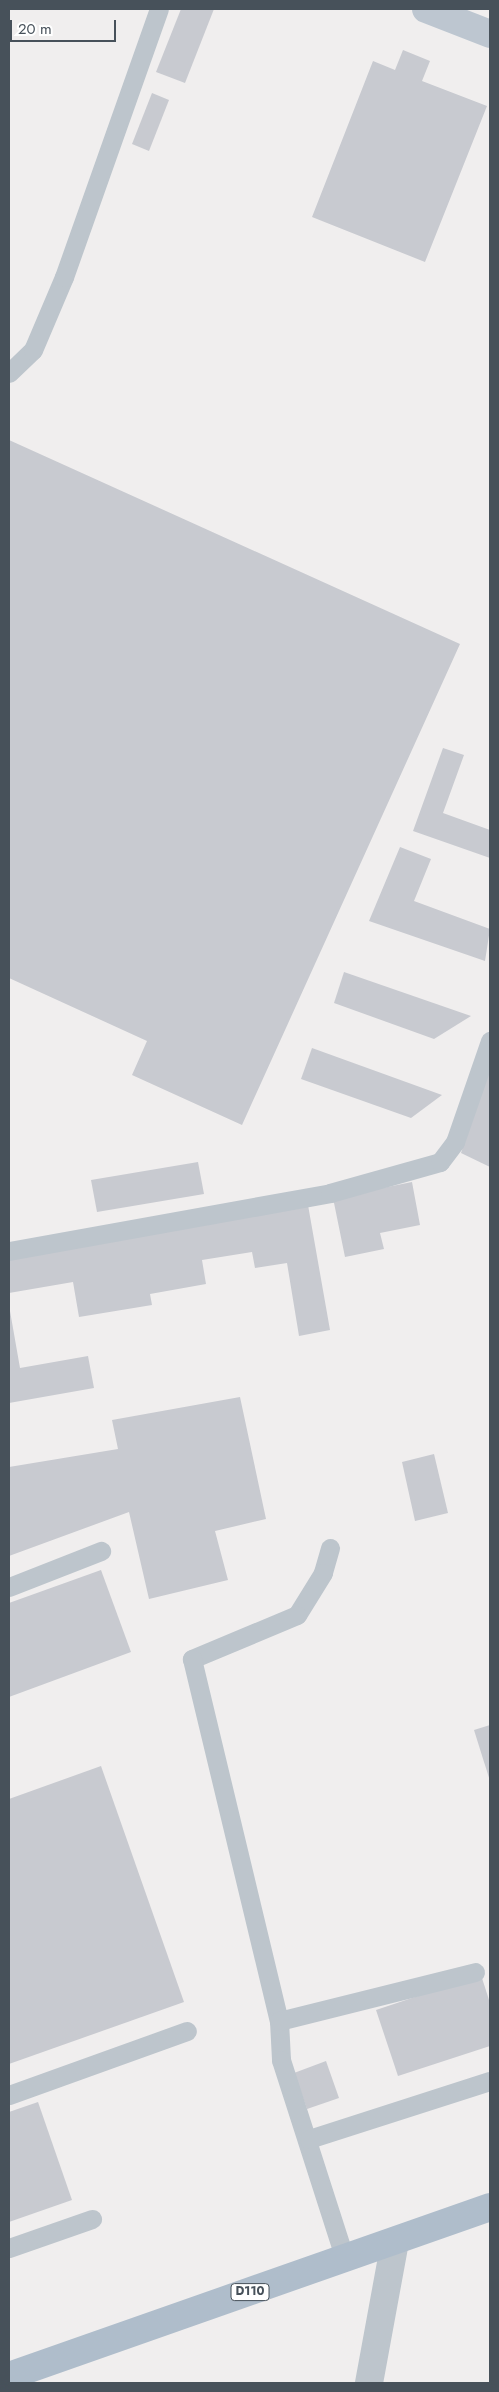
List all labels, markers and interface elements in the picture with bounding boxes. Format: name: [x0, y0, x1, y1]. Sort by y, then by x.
scale bar: [12, 10, 119, 42]
text: 20 m: [18, 18, 52, 40]
road number: D110: [230, 2282, 270, 2302]

